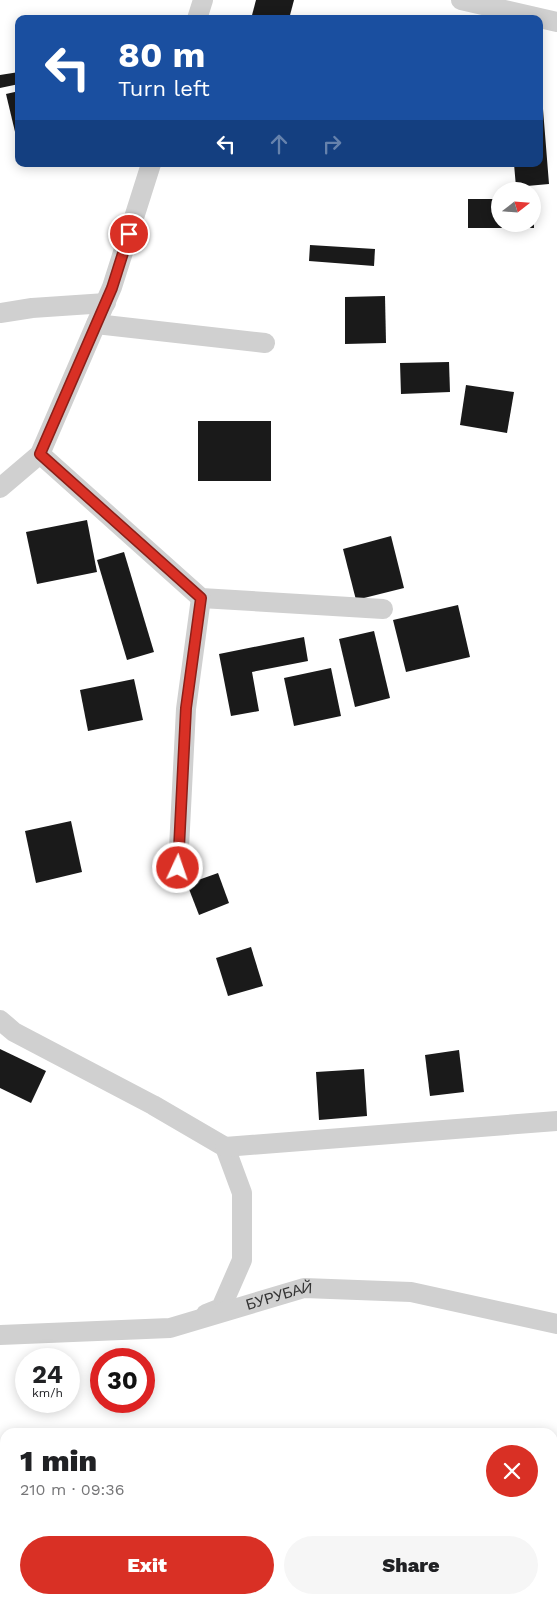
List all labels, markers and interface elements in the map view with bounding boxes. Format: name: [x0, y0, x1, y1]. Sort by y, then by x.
text: 80 m: [118, 34, 205, 76]
icon: left: [35, 35, 100, 100]
text: Turn left: [118, 76, 210, 101]
icon: left: [212, 130, 240, 158]
icon: ahead: [265, 130, 293, 158]
icon: right: [318, 130, 346, 158]
north arrow: [491, 182, 541, 232]
map controls: [491, 182, 541, 232]
pin: [108, 213, 150, 255]
icon: arrive: [115, 220, 143, 248]
position arrow: [151, 841, 203, 893]
street label: БУРУБАЙ: [244, 1279, 313, 1314]
speed limit sign: 30: [90, 1348, 155, 1413]
text: 24: [32, 1360, 63, 1389]
text: km/h: [32, 1386, 63, 1400]
text: 1 min: [20, 1443, 97, 1478]
button: close: [486, 1445, 538, 1497]
text: 210 m · 09:36: [20, 1480, 124, 1499]
button: Exit: [20, 1536, 274, 1594]
button: Share: [284, 1536, 538, 1594]

